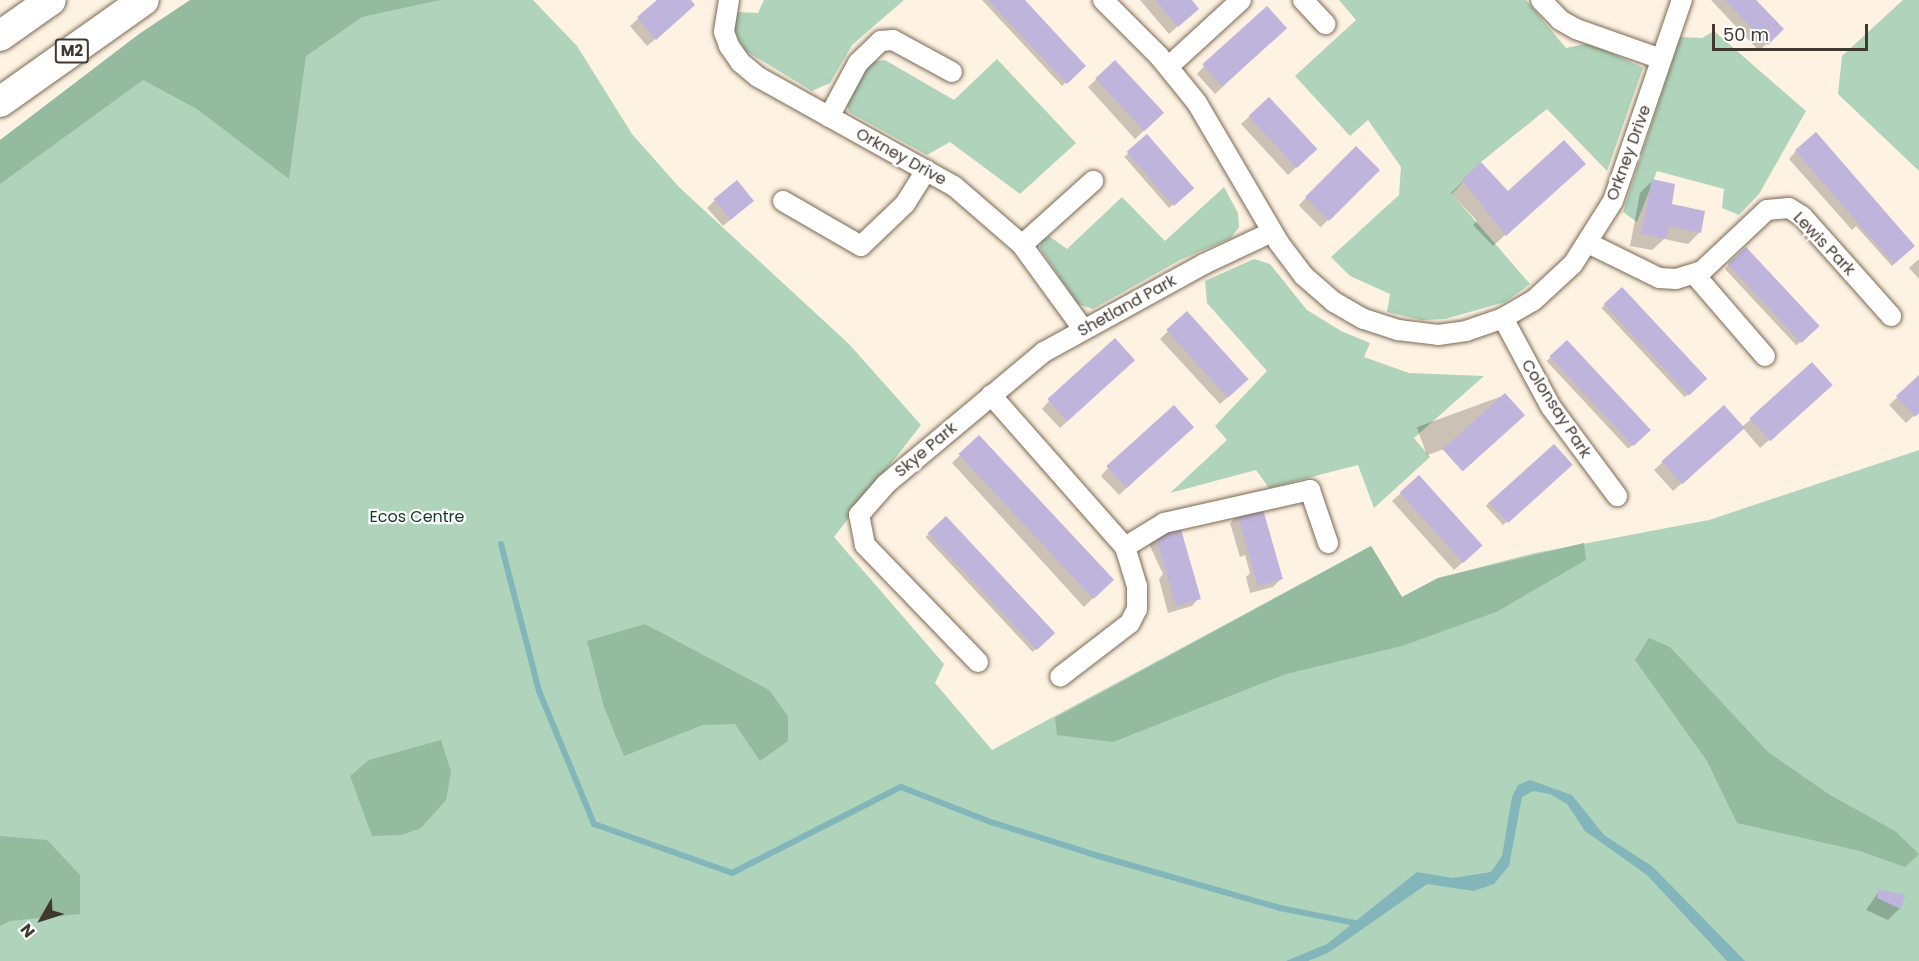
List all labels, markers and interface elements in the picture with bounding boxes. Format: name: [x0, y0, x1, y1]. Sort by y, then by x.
scale bar: [1715, 12, 1871, 50]
text: 50 m: [1723, 22, 1769, 47]
road number: M2: [54, 39, 90, 63]
street label: Orkney Drive: [1603, 103, 1655, 203]
street label: Orkney Drive: [852, 124, 950, 190]
street label: Lewis Park: [1789, 208, 1859, 280]
street label: Shetland Park: [1074, 271, 1180, 341]
street label: Colonsay Park: [1517, 356, 1595, 462]
street label: Skye Park: [891, 419, 961, 481]
park label: Ecos Centre: [369, 507, 465, 527]
north arrow: [12, 889, 72, 949]
text: N: [15, 919, 40, 943]

